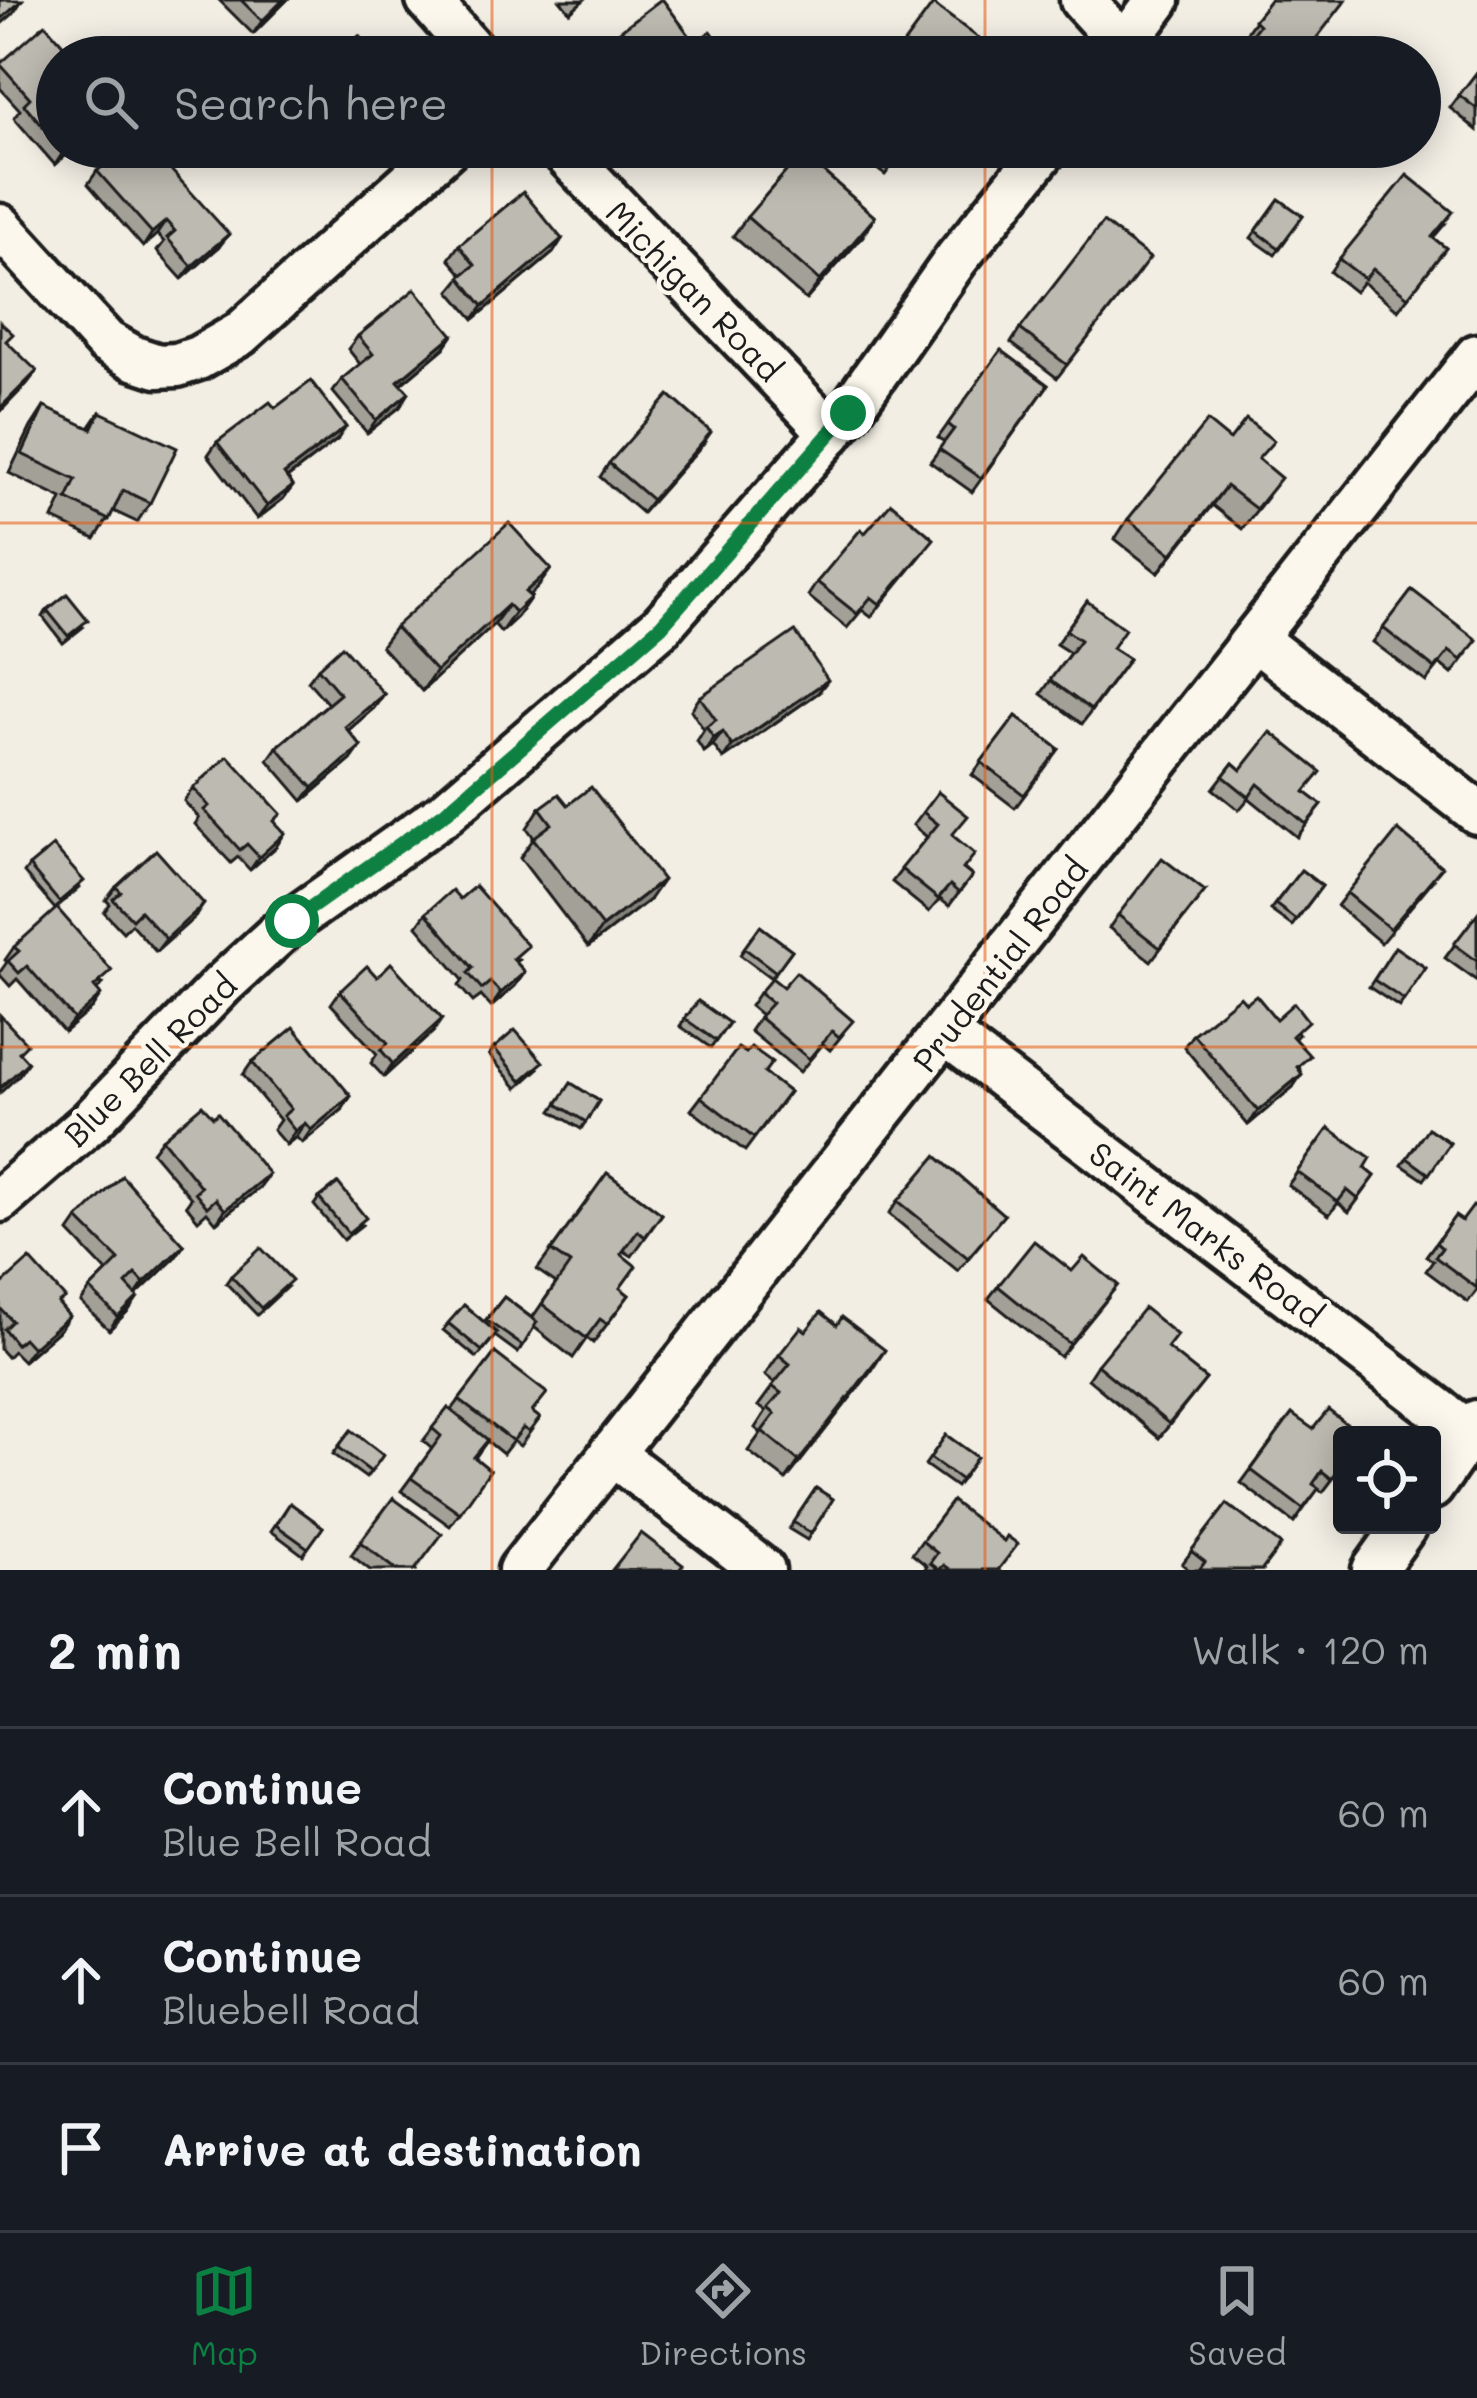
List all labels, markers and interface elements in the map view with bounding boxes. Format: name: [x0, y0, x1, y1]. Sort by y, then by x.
search box: [36, 36, 1441, 168]
icon: search: [78, 69, 144, 135]
text: Search here: [174, 73, 448, 131]
street label: Michigan Road: [598, 190, 792, 390]
route end: [821, 386, 875, 440]
street label: Prudential Road: [902, 848, 1096, 1080]
route start: [265, 894, 319, 948]
street label: Blue Bell Road: [53, 963, 245, 1155]
street label: Saint Marks Road: [1081, 1131, 1333, 1335]
map controls: [1333, 1426, 1441, 1534]
button: locate: [1333, 1426, 1441, 1534]
text: 2 min: [48, 1615, 182, 1682]
text: Walk · 120 m: [1191, 1623, 1429, 1674]
text: Continue: [162, 1757, 362, 1815]
icon: ahead: [48, 1779, 114, 1845]
text: 60 m: [1338, 1786, 1429, 1837]
text: Blue Bell Road: [162, 1815, 432, 1866]
text: Continue: [162, 1925, 362, 1983]
icon: ahead: [48, 1947, 114, 2013]
text: 60 m: [1338, 1954, 1429, 2005]
text: Bluebell Road: [162, 1983, 420, 2034]
icon: arrive: [48, 2115, 114, 2181]
text: Arrive at destination: [162, 2119, 642, 2177]
tab: Map: [191, 2258, 258, 2373]
tab: Directions: [639, 2258, 807, 2373]
tab: Saved: [1188, 2258, 1286, 2373]

